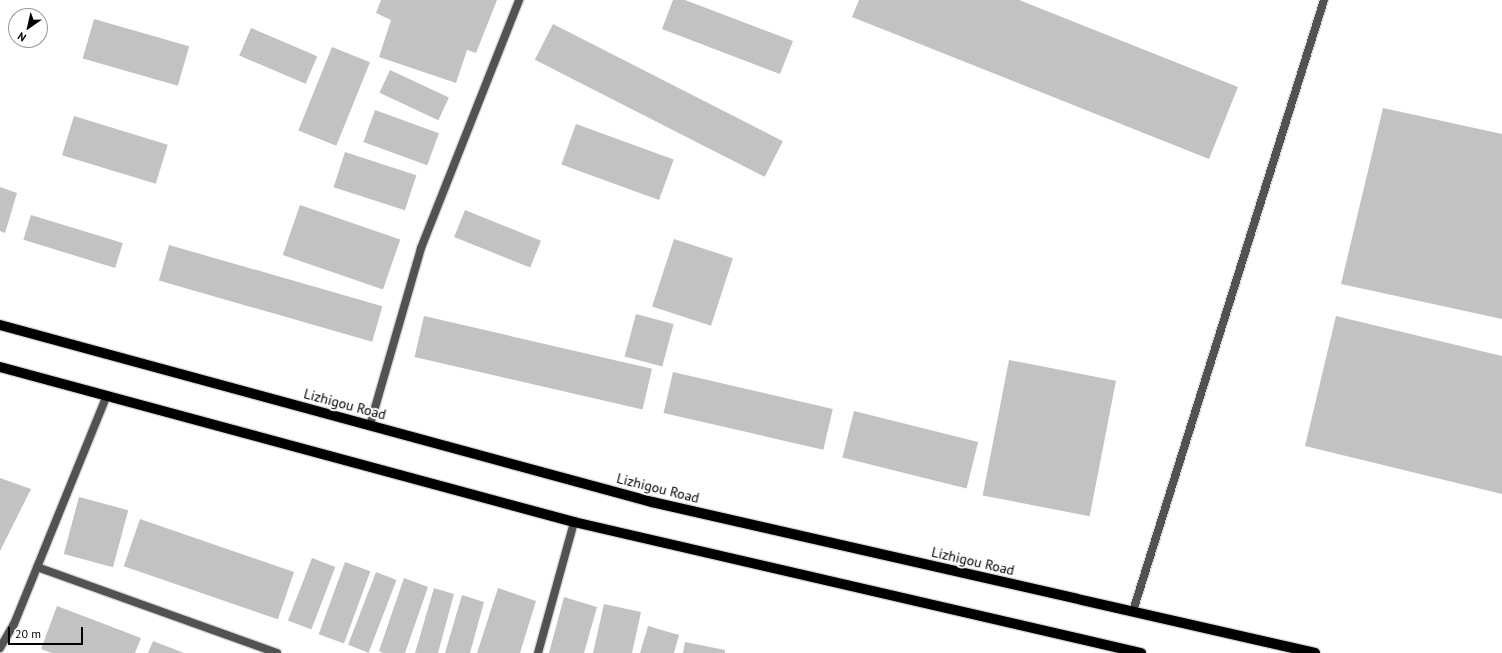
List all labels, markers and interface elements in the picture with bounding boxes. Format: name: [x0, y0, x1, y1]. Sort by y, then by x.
north arrow: [8, 8, 48, 48]
text: N: [15, 29, 29, 45]
street label: Lizhigou Road: [302, 385, 388, 423]
street label: Lizhigou Road: [615, 470, 701, 506]
street label: Lizhigou Road: [930, 543, 1016, 579]
scale bar: [10, 619, 85, 645]
text: 20 m: [15, 626, 41, 641]

